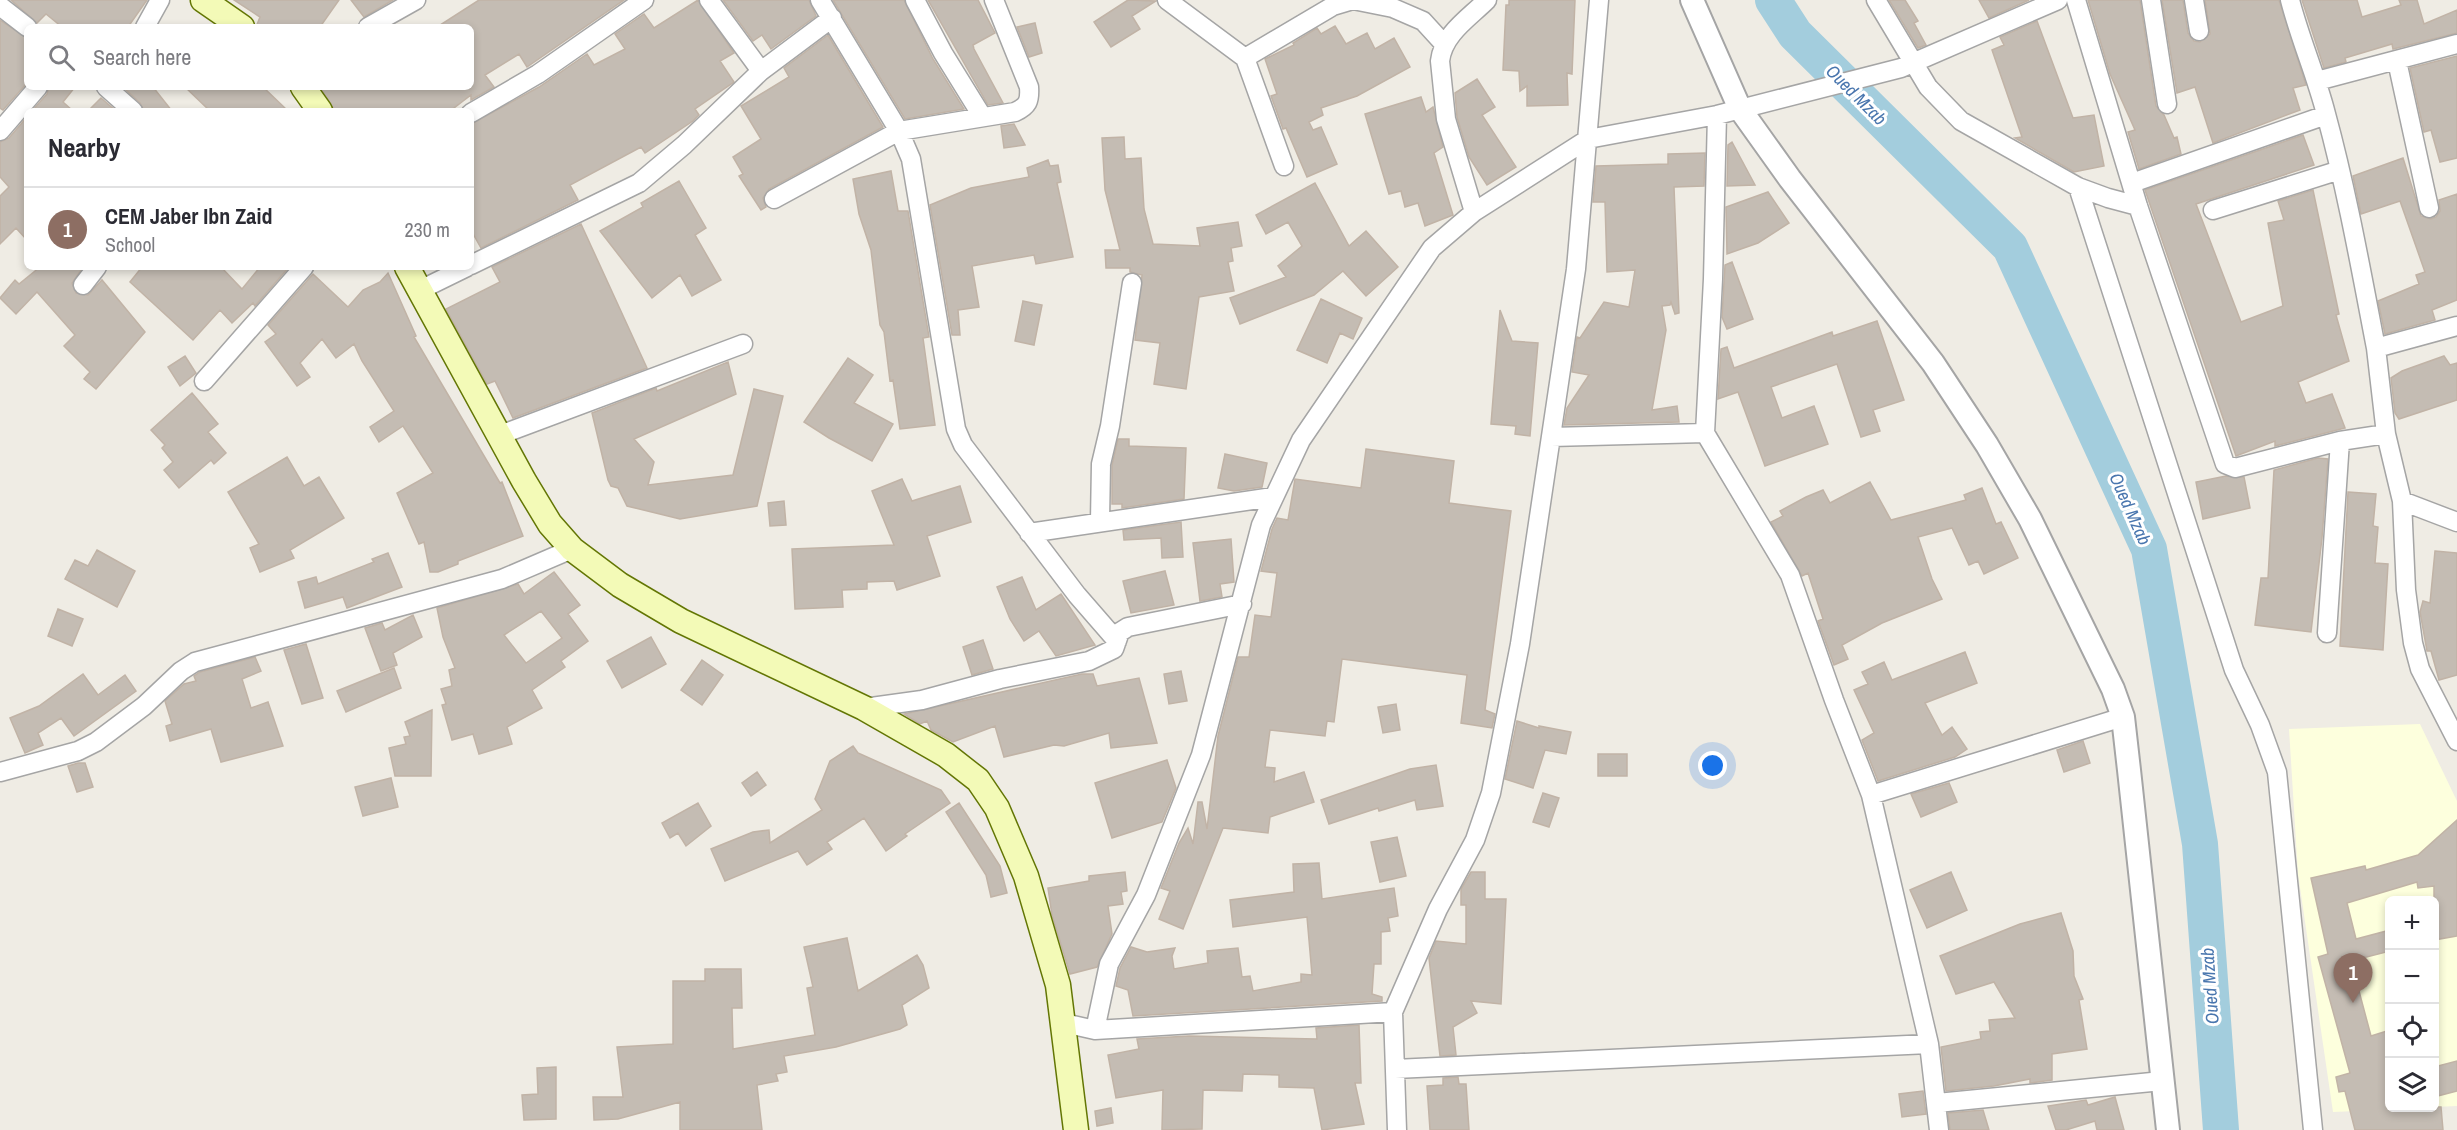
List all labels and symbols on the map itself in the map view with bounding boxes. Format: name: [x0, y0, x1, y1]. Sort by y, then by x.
water label: Oued Mzab: [1821, 59, 1892, 130]
water label: Oued Mzab: [2104, 469, 2157, 549]
your location: [1698, 751, 1727, 780]
water label: Oued Mzab: [2194, 947, 2225, 1025]
pin: 1: [2334, 954, 2372, 1003]

